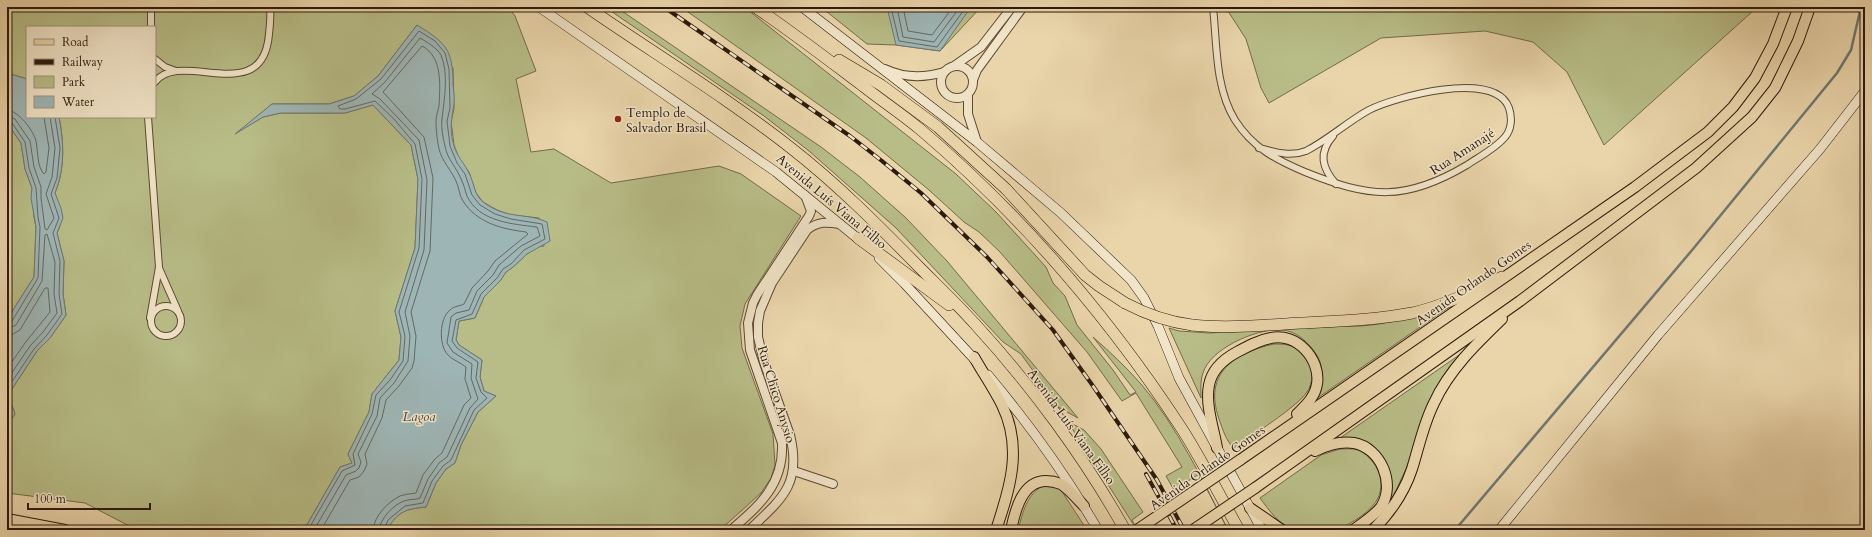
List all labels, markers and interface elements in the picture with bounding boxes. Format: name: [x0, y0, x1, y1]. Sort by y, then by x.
legend: [26, 26, 156, 118]
text: Road: [62, 34, 89, 50]
text: Railway: [62, 54, 104, 70]
text: Park: [62, 74, 86, 90]
text: Water: [61, 94, 95, 110]
place label: Templo de Salvador Brasil: [626, 104, 707, 137]
marker: Templo de Salvador Brasil: [613, 114, 623, 124]
street label: Rua Amanajé: [1427, 124, 1498, 179]
street label: Avenida Luís Viana Filho: [772, 150, 890, 253]
street label: Avenida Orlando Gomes: [1412, 236, 1535, 330]
street label: Rua Chico Anysio: [753, 343, 799, 445]
street label: Avenida Luís Viana Filho: [1023, 365, 1119, 488]
water label: Lagoa: [402, 407, 436, 426]
street label: Avenida Orlando Gomes: [1146, 421, 1269, 515]
scale bar: [28, 485, 150, 511]
text: 100 m: [34, 491, 67, 507]

